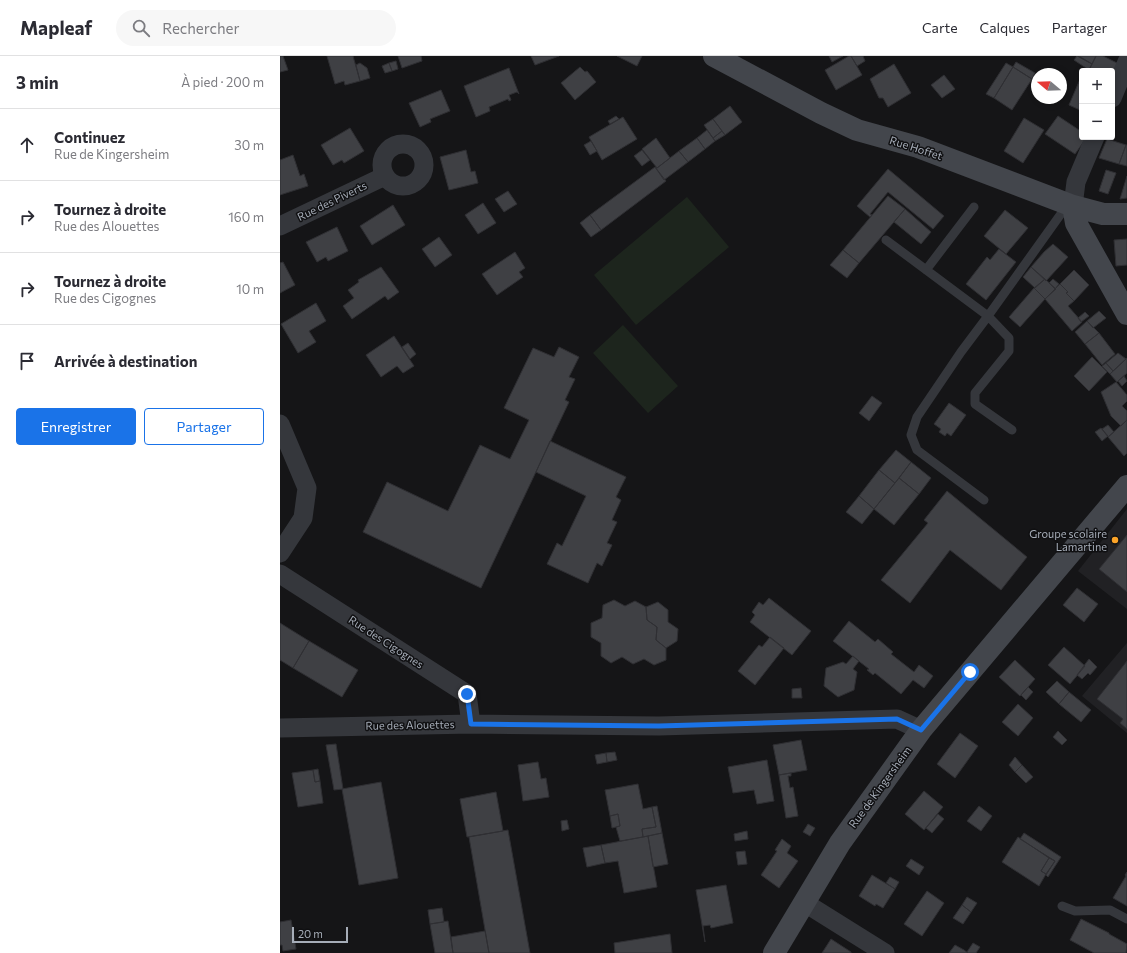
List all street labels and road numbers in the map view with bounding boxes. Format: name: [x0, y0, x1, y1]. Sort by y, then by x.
street label: Rue Hoffet: [888, 133, 945, 162]
street label: Rue des Piverts: [295, 178, 369, 223]
street label: Rue des Cigognes: [346, 613, 426, 671]
street label: Rue des Alouettes: [365, 717, 455, 732]
street label: Rue de Kingersheim: [846, 743, 914, 830]

